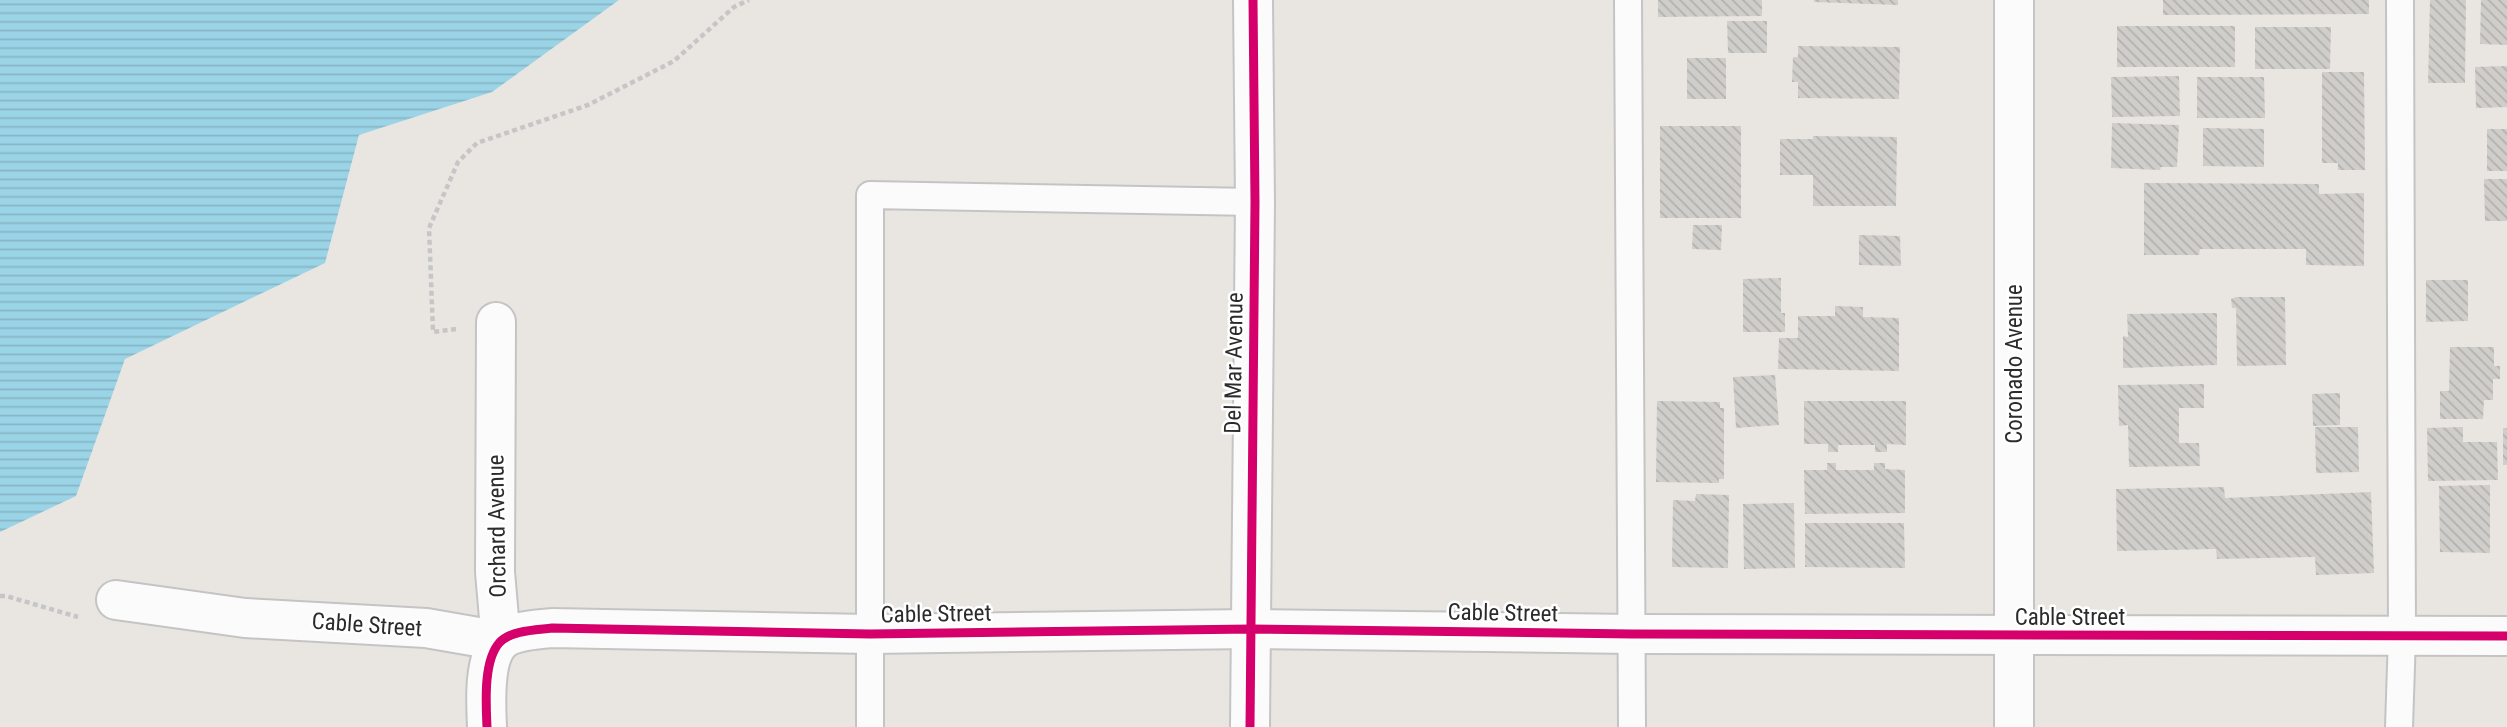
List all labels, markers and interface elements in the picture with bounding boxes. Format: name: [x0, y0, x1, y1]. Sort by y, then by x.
street label: Coronado Avenue: [2001, 284, 2028, 444]
street label: Del Mar Avenue: [1219, 292, 1249, 434]
street label: Orchard Avenue: [482, 454, 512, 598]
street label: Cable Street: [1447, 599, 1559, 627]
street label: Cable Street: [880, 600, 992, 628]
street label: Cable Street: [2015, 604, 2125, 631]
street label: Cable Street: [311, 608, 423, 642]

